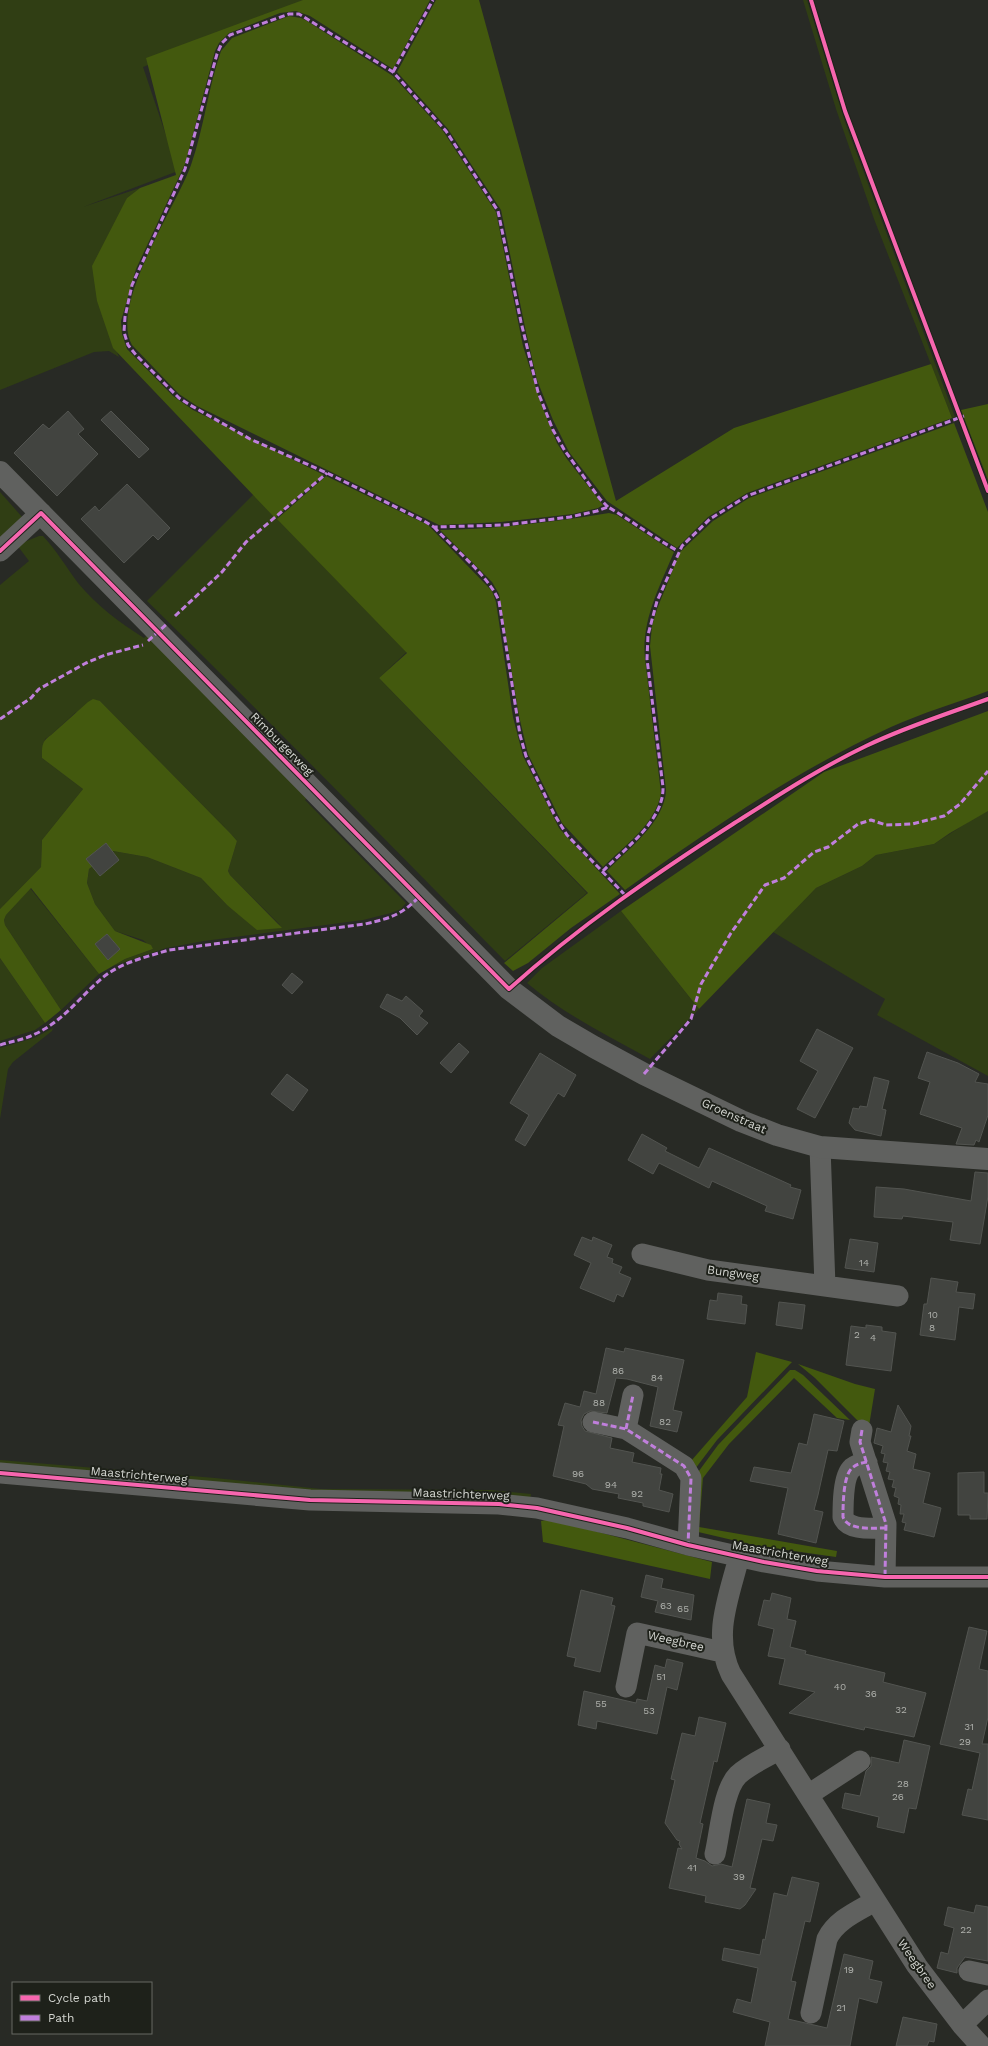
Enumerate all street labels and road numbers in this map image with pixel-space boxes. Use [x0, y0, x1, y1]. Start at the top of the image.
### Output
street label: Rimburgerweg [248, 710, 317, 779]
street label: Groenstraat [699, 1095, 769, 1137]
street label: Bungweg [706, 1262, 760, 1284]
street label: Maastrichterweg [90, 1464, 189, 1486]
street label: Maastrichterweg [412, 1485, 510, 1503]
street label: Maastrichterweg [731, 1538, 830, 1568]
street label: Weegbree [646, 1628, 706, 1654]
street label: Weegbree [895, 1936, 939, 1992]

